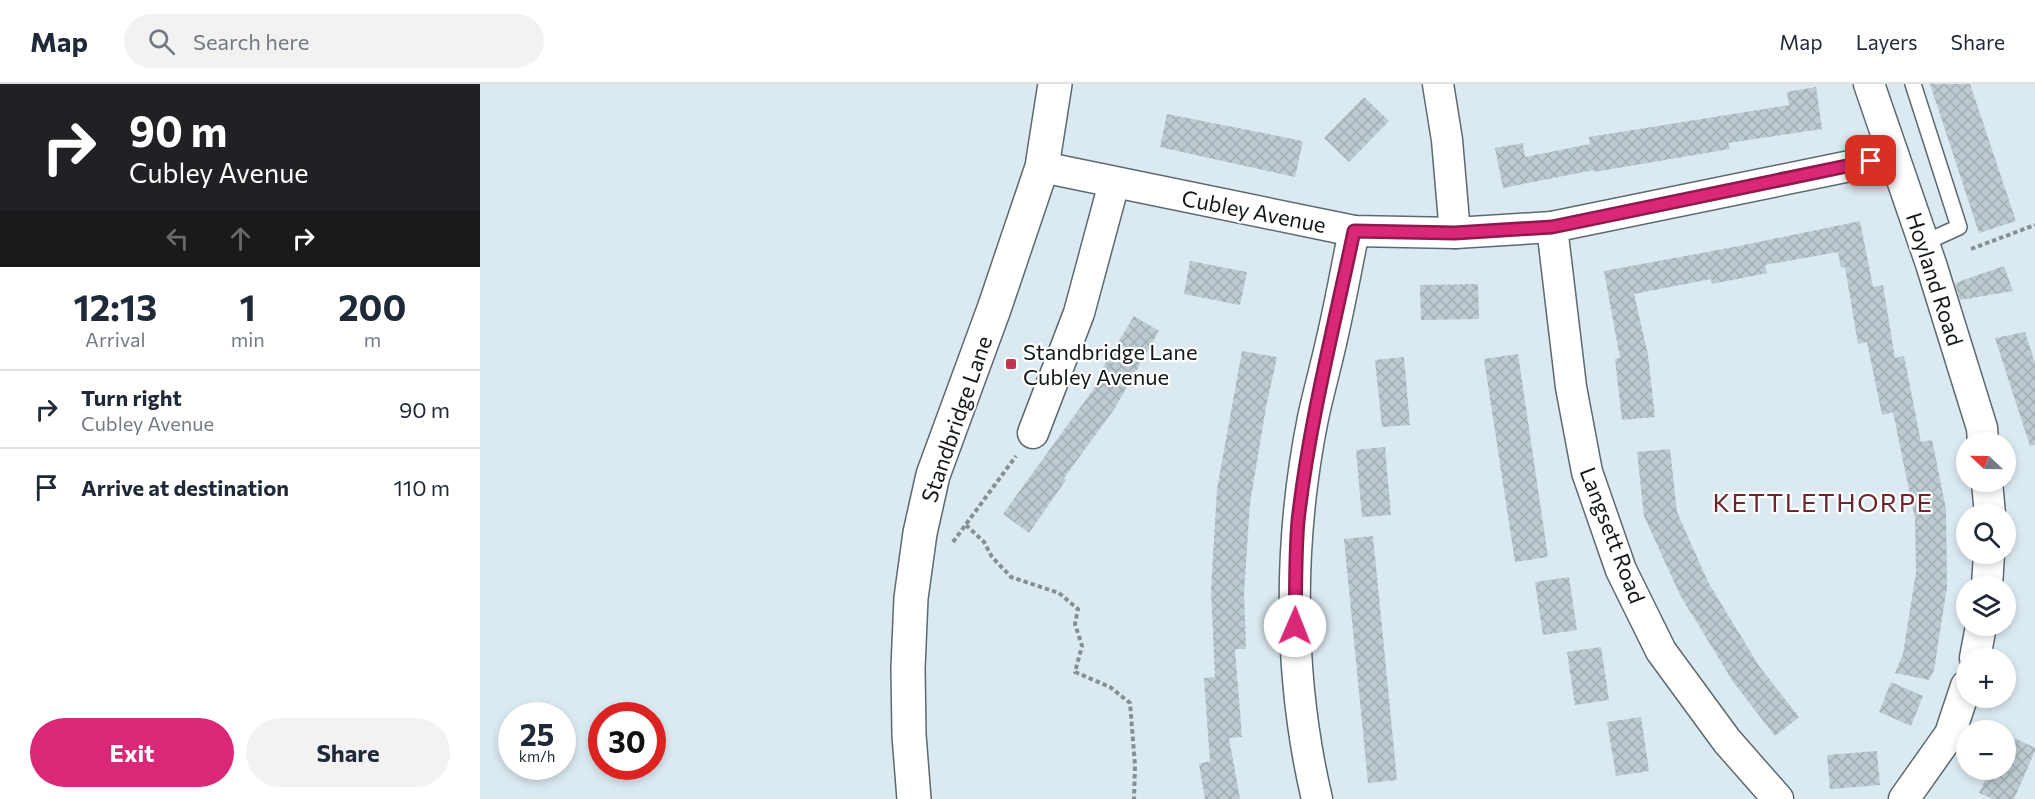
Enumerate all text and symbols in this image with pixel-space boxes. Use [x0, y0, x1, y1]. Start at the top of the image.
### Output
search box [124, 14, 544, 68]
text: Map [30, 24, 88, 58]
icon: search [145, 25, 178, 58]
text: Search here [193, 28, 309, 55]
text: Map [1779, 29, 1823, 54]
text: Layers [1856, 29, 1918, 54]
text: Share [1951, 29, 2005, 54]
text: 90 m [129, 104, 228, 156]
icon: right [30, 108, 108, 186]
pin [1845, 135, 1896, 186]
icon: arrive [1854, 144, 1887, 177]
text: Cubley Avenue [129, 156, 308, 189]
street label: Cubley Avenue [1180, 184, 1328, 238]
street label: Hoyland Road [1901, 209, 1969, 349]
icon: left [161, 222, 194, 255]
icon: ahead [224, 222, 257, 255]
icon: right [287, 222, 320, 255]
text: 12:13 [74, 284, 157, 328]
text: 1 [240, 284, 256, 328]
text: 200 [338, 284, 406, 328]
text: Arrival [85, 327, 146, 351]
text: min [231, 327, 265, 351]
text: m [364, 327, 381, 351]
street label: Standbridge Lane [915, 332, 997, 506]
place label: Standbridge Lane Cubley Avenue [1023, 338, 1198, 390]
marker: Standbridge Lane Cubley Avenue [1004, 357, 1018, 371]
text: Turn right [81, 384, 182, 411]
icon: right [30, 393, 63, 426]
text: 90 m [399, 396, 450, 423]
text: Cubley Avenue [81, 411, 214, 435]
north arrow [1956, 432, 2016, 492]
map controls [1956, 432, 2016, 780]
street label: Langsett Road [1575, 463, 1651, 607]
icon: arrive [30, 471, 63, 504]
text: Arrive at destination [81, 474, 289, 501]
text: 110 m [393, 474, 450, 501]
district label: KETTLETHORPE [1712, 486, 1934, 517]
button: search [1956, 504, 2016, 564]
button: layers [1956, 576, 2016, 636]
position arrow [1263, 594, 1327, 658]
button: + [1956, 648, 2016, 708]
speed limit sign: 30 [588, 702, 666, 780]
text: 25 [520, 715, 554, 752]
button: Exit [30, 718, 234, 787]
button: Share [246, 718, 450, 787]
button: − [1956, 720, 2016, 780]
text: km/h [519, 747, 555, 765]

